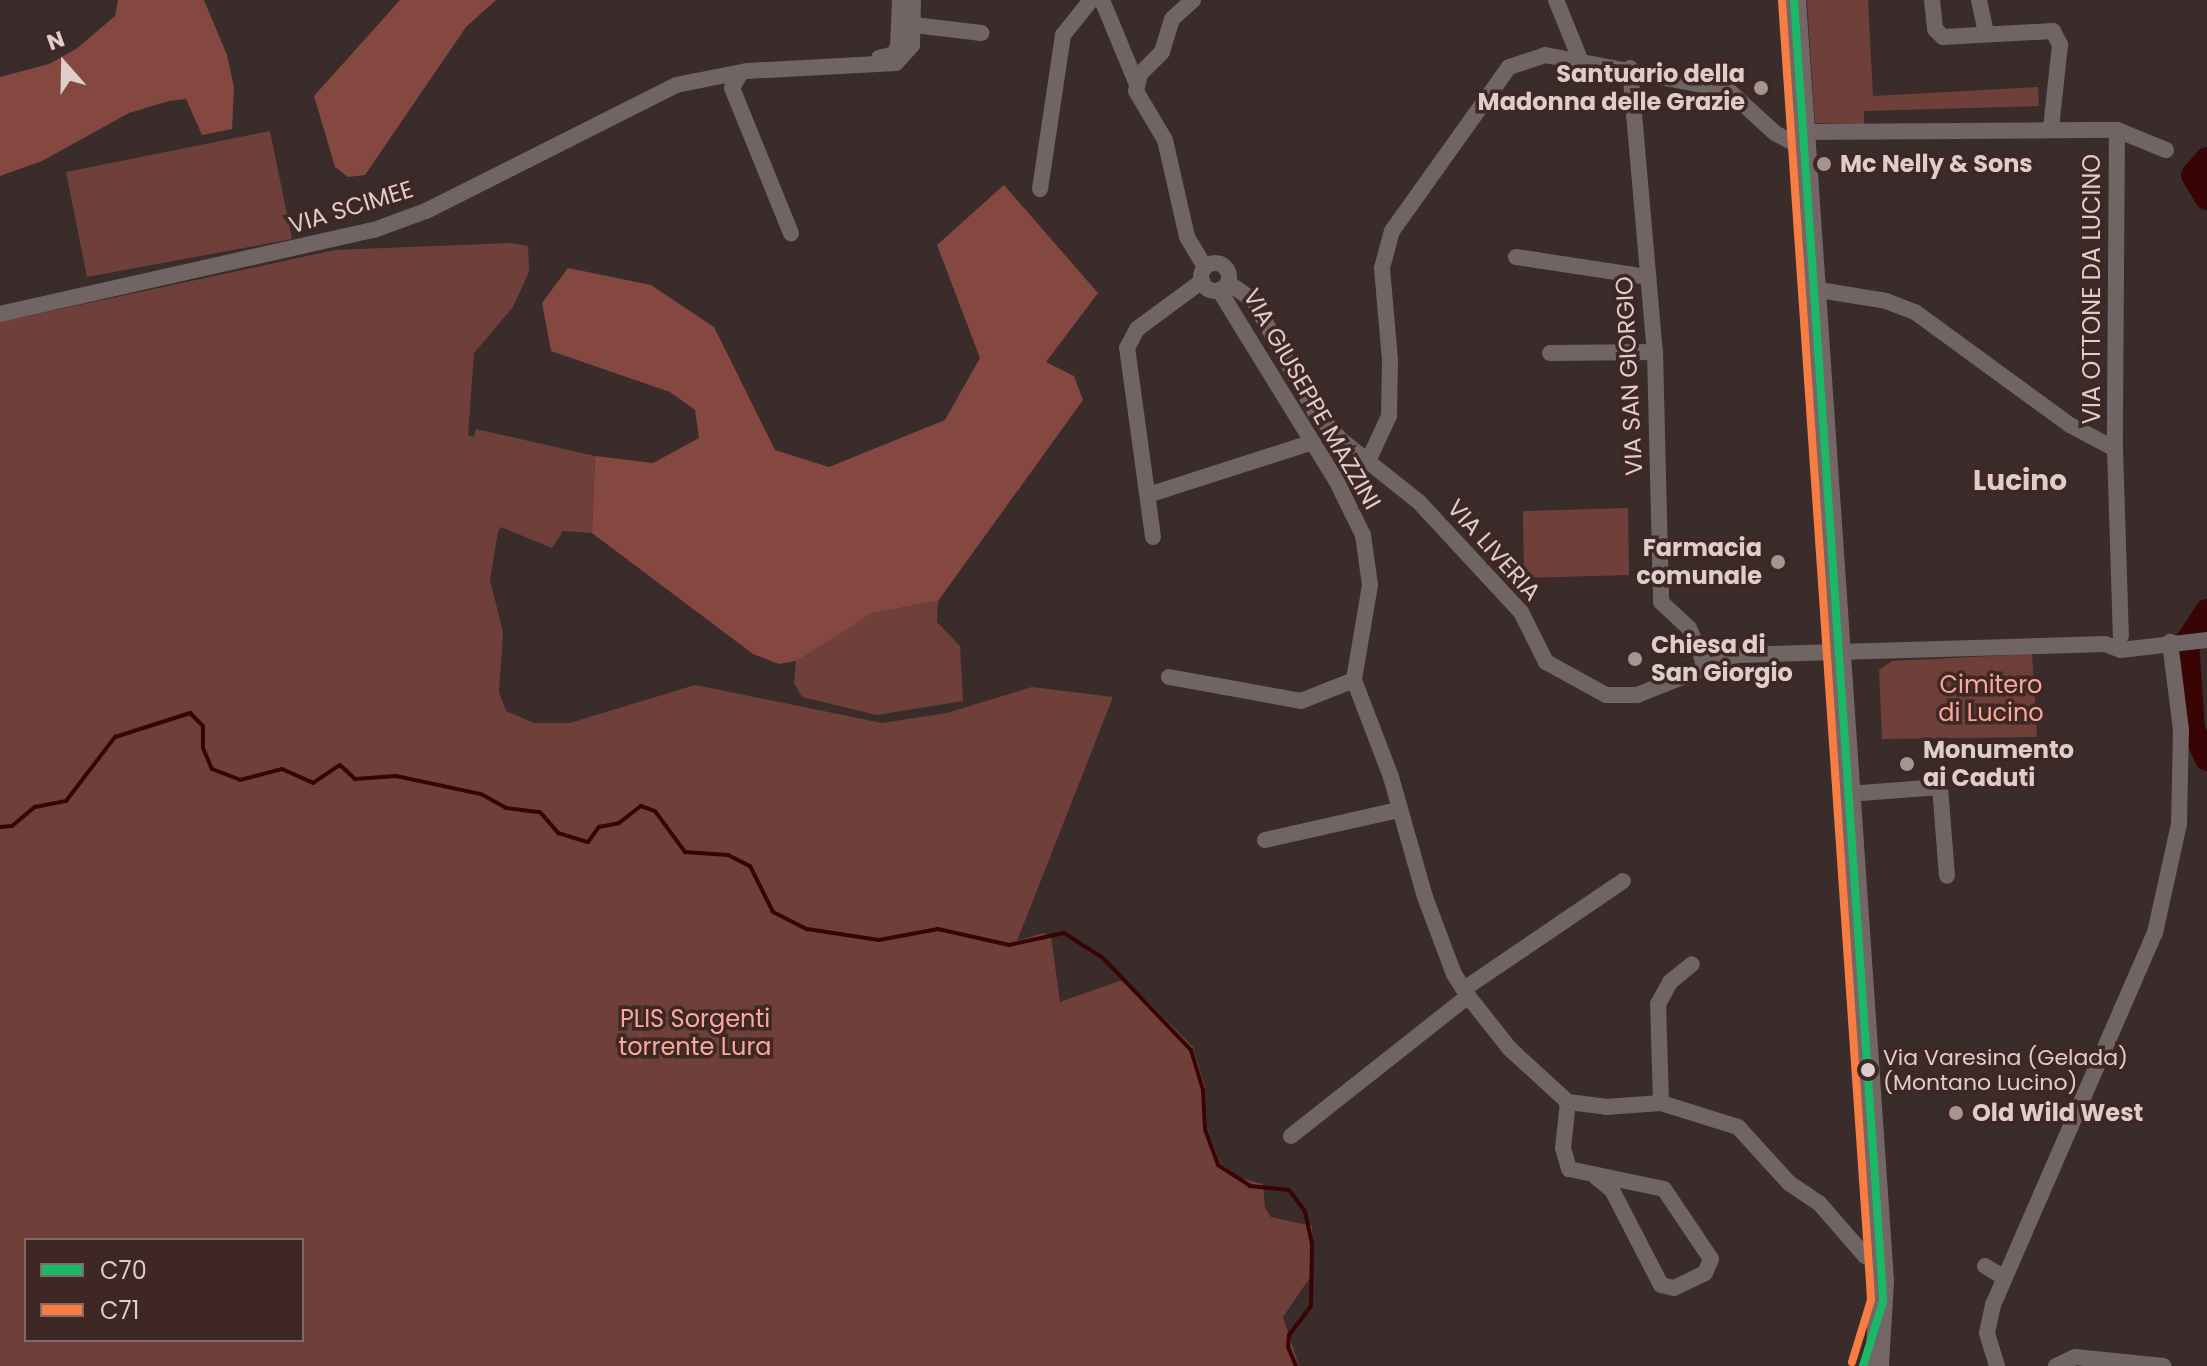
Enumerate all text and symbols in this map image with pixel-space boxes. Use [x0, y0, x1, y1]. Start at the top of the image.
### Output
north arrow [24, 24, 104, 104]
text: N [43, 24, 69, 58]
place label: Santuario della Madonna delle Grazie [1478, 60, 1745, 116]
marker: Santuario della Madonna delle Grazie [1752, 79, 1770, 97]
place label: Mc Nelly & Sons [1840, 150, 2033, 178]
street label: VIA OTTONE DA LUCINO [2078, 154, 2106, 424]
marker: Mc Nelly & Sons [1815, 155, 1833, 173]
street label: VIA SCIMEE [285, 174, 417, 240]
street label: VIA SAN GIORGIO [1609, 276, 1649, 476]
street label: VIA GIUSEPPE MAZZINI [1237, 284, 1387, 514]
district label: Lucino [1973, 464, 2067, 498]
street label: VIA LIVERIA [1441, 493, 1547, 607]
place label: Farmacia comunale [1636, 534, 1762, 590]
marker: Farmacia comunale [1769, 553, 1787, 571]
place label: Chiesa di San Giorgio [1651, 631, 1793, 687]
marker: Chiesa di San Giorgio [1626, 650, 1644, 668]
park label: Cimitero di Lucino [1938, 671, 2044, 727]
place label: Monumento ai Caduti [1923, 736, 2074, 792]
marker: Monumento ai Caduti [1898, 755, 1916, 773]
park label: PLIS Sorgenti torrente Lura [618, 1005, 772, 1061]
place label: Via Varesina (Gelada) (Montano Lucino) [1883, 1044, 2128, 1096]
marker: Via Varesina (Gelada) (Montano Lucino) [1860, 1062, 1876, 1078]
place label: Old Wild West [1972, 1099, 2143, 1127]
marker: Old Wild West [1947, 1104, 1965, 1122]
legend [24, 1238, 304, 1342]
text: C70 [100, 1254, 147, 1287]
text: C71 [100, 1294, 139, 1327]

